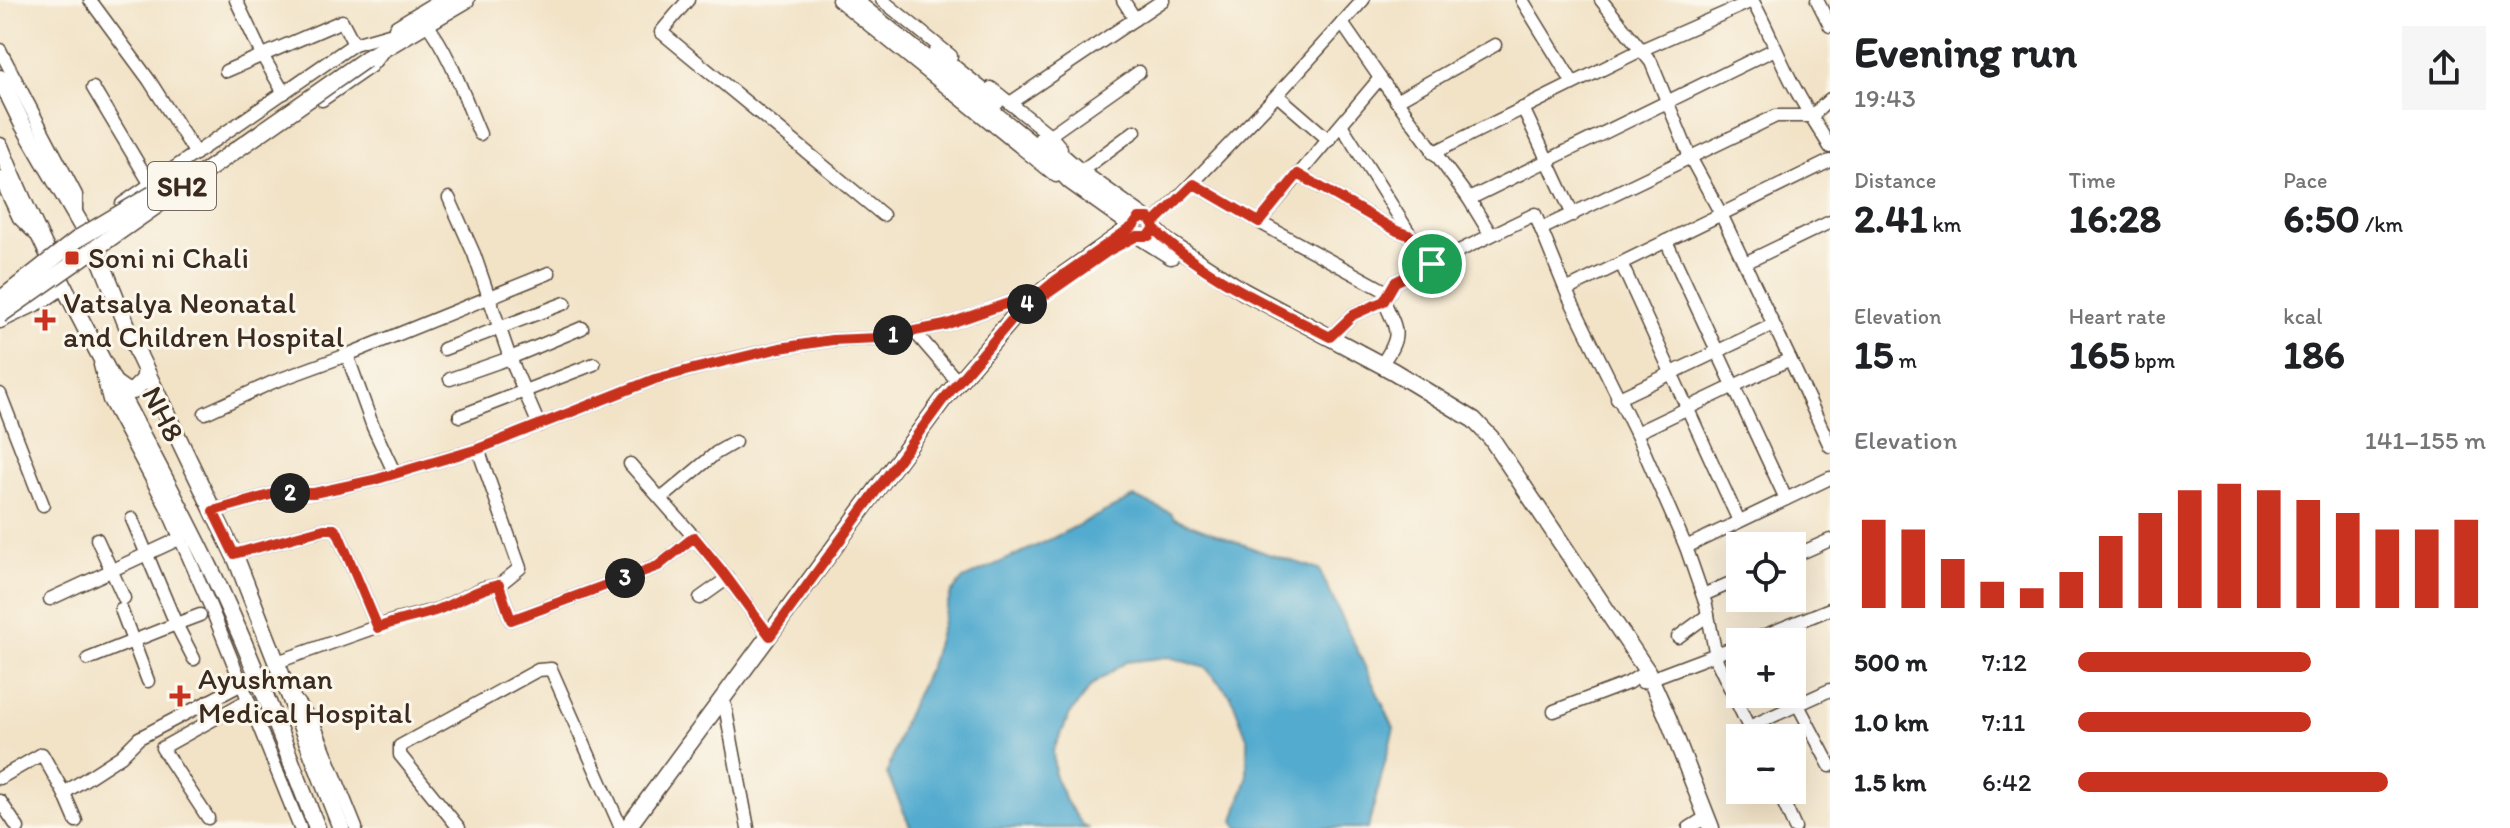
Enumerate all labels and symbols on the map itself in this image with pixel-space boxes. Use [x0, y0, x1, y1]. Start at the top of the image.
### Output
road number: SH2 [148, 162, 216, 210]
pin [1398, 230, 1466, 298]
place label: Soni ni Chali [88, 239, 249, 276]
marker: Soni ni Chali [63, 249, 81, 267]
place label: Vatsalya Neonatal and Children Hospital [63, 284, 345, 355]
pin: 4 [1007, 284, 1047, 324]
marker: Vatsalya Neonatal and Children Hospital [34, 309, 56, 331]
pin: 1 [873, 315, 913, 355]
street label: NH8 [134, 380, 193, 448]
pin: 2 [270, 473, 310, 513]
pin: 3 [605, 558, 645, 598]
place label: Ayushman Medical Hospital [198, 660, 412, 731]
marker: Ayushman Medical Hospital [169, 685, 191, 707]

